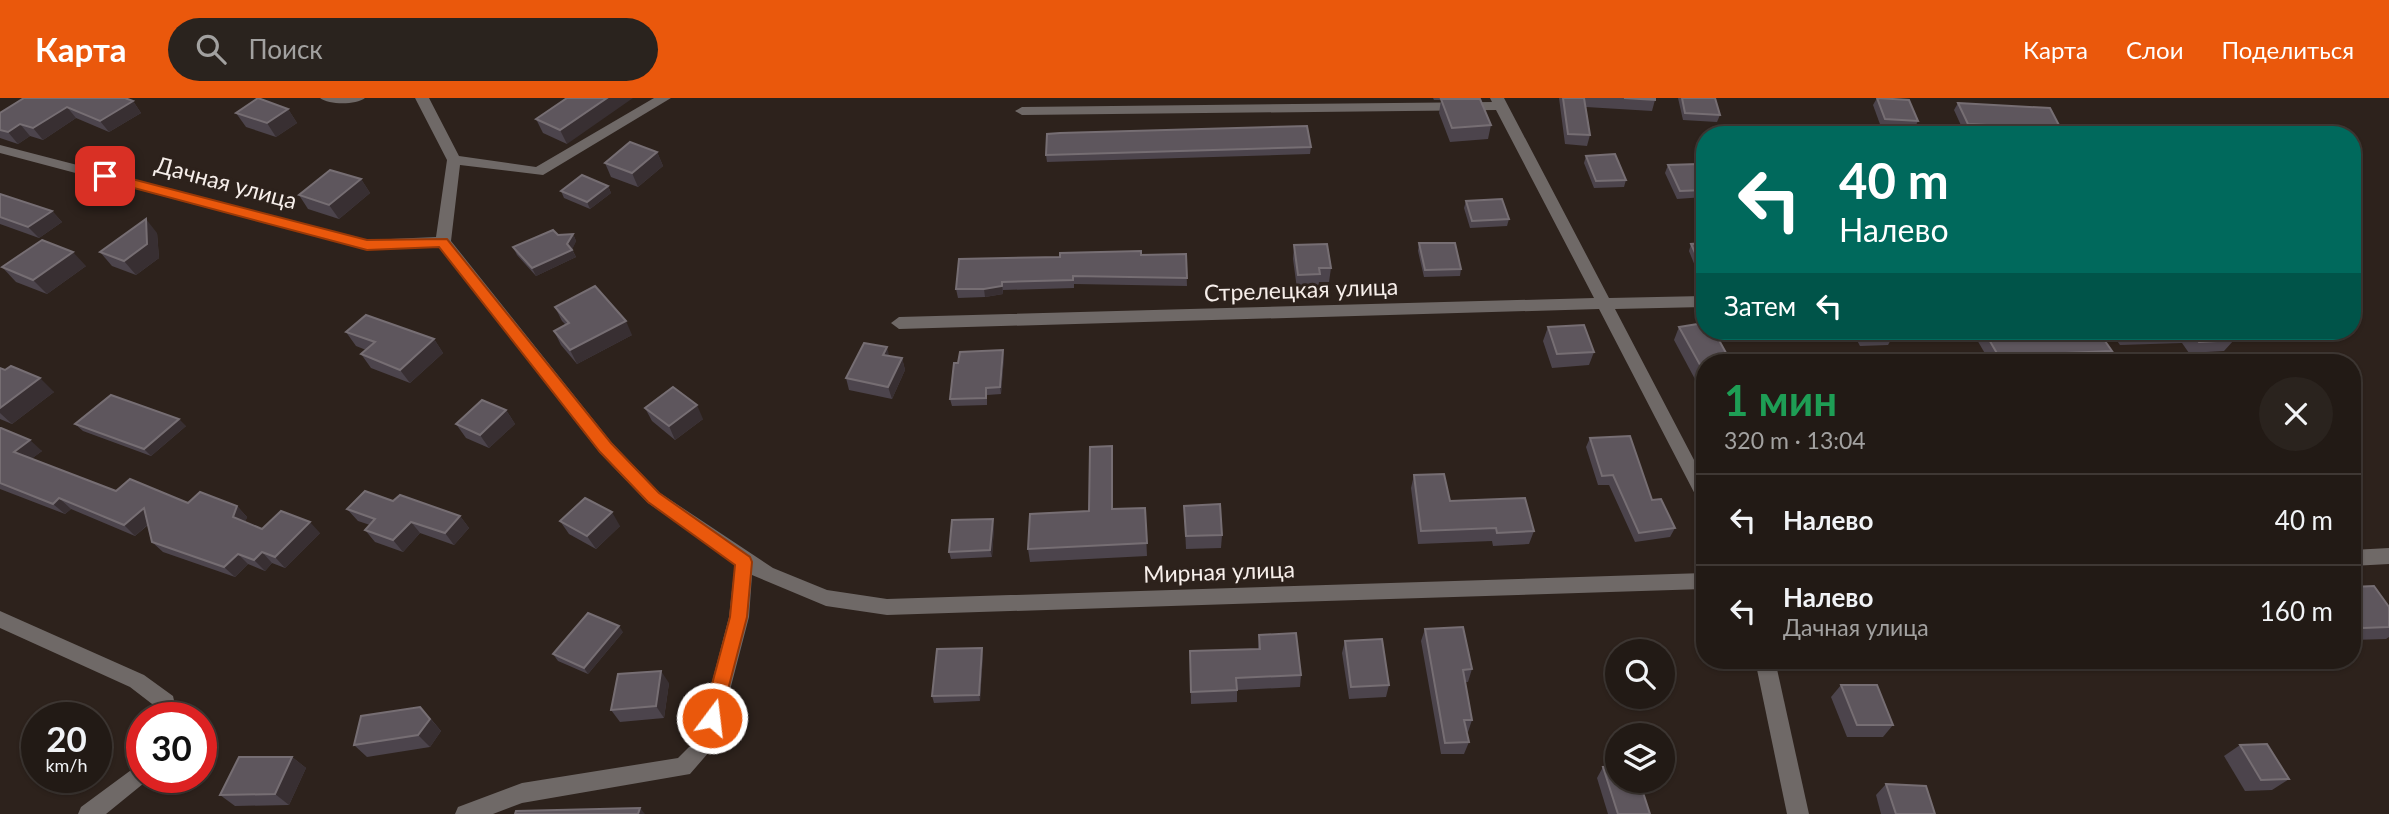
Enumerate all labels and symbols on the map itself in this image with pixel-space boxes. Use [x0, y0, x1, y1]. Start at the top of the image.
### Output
pin [75, 146, 135, 206]
street label: Дачная улица [152, 150, 300, 214]
street label: Стрелецкая улица [1203, 272, 1399, 306]
street label: Мирная улица [1143, 554, 1295, 588]
position arrow [675, 681, 749, 755]
speed limit sign: 30 [126, 702, 217, 793]

